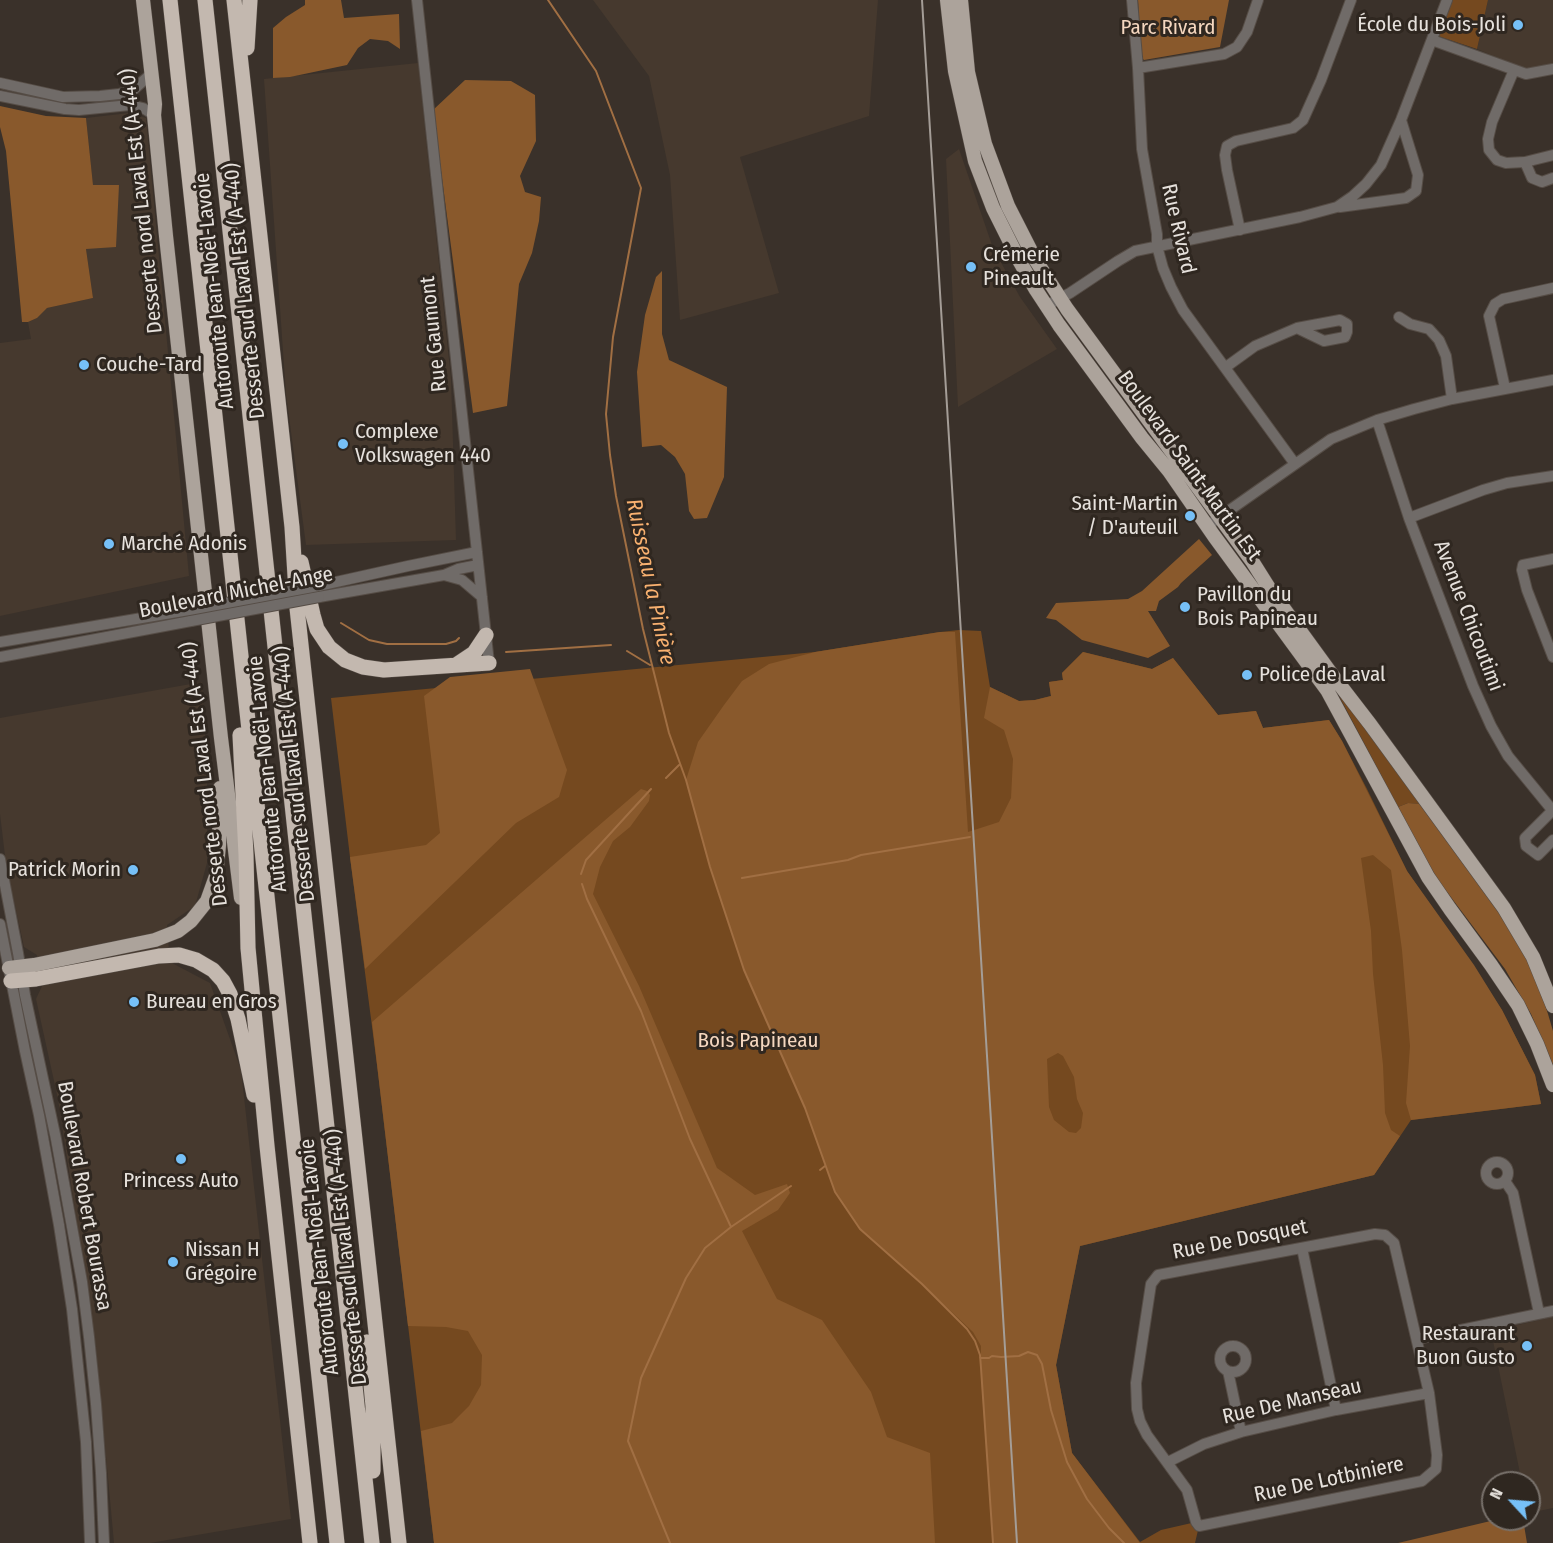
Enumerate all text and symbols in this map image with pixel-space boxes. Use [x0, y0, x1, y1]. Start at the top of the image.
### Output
place label: École du Bois-Joli [1357, 12, 1506, 38]
park label: Parc Rivard [1121, 15, 1215, 41]
marker: École du Bois-Joli [1511, 18, 1525, 32]
street label: Desserte nord Laval Est (A-440) [116, 67, 168, 335]
street label: Desserte sud Laval Est (A-440) [219, 162, 271, 420]
street label: Autoroute Jean-Noël-Lavoie [190, 172, 240, 410]
street label: Rue Rivard [1155, 181, 1201, 277]
place label: Crémerie Pineault [983, 242, 1060, 292]
marker: Crémerie Pineault [964, 260, 978, 274]
street label: Rue Gaumont [415, 275, 453, 393]
place label: Couche-Tard [96, 352, 202, 378]
marker: Couche-Tard [77, 358, 91, 372]
street label: Boulevard Saint-Martin Est [1112, 366, 1266, 566]
place label: Complexe Volkswagen 440 [355, 419, 491, 469]
marker: Complexe Volkswagen 440 [336, 437, 350, 451]
place label: Saint-Martin / D'auteuil [1071, 491, 1178, 541]
water label: Ruisseau la Pinière [619, 496, 681, 668]
marker: Saint-Martin / D'auteuil [1183, 509, 1197, 523]
place label: Marché Adonis [121, 531, 247, 557]
marker: Marché Adonis [102, 537, 116, 551]
street label: Avenue Chicoutimi [1428, 537, 1508, 695]
street label: Boulevard Michel-Ange [137, 562, 335, 624]
place label: Pavillon du Bois Papineau [1197, 582, 1318, 632]
marker: Pavillon du Bois Papineau [1178, 600, 1192, 614]
street label: Desserte nord Laval Est (A-440) [176, 640, 234, 908]
street label: Desserte sud Laval Est (A-440) [269, 645, 321, 903]
street label: Autoroute Jean-Noël-Lavoie [243, 655, 293, 893]
place label: Police de Laval [1259, 662, 1386, 688]
marker: Police de Laval [1240, 668, 1254, 682]
place label: Patrick Morin [8, 857, 121, 883]
marker: Patrick Morin [126, 863, 140, 877]
place label: Bureau en Gros [146, 989, 277, 1015]
marker: Bureau en Gros [127, 995, 141, 1009]
park label: Bois Papineau [698, 1028, 818, 1054]
street label: Boulevard Robert Bourassa [51, 1079, 117, 1313]
street label: Desserte sud Laval Est (A-440) [321, 1128, 373, 1386]
street label: Autoroute Jean-Noël-Lavoie [295, 1138, 345, 1376]
marker: Princess Auto [174, 1152, 188, 1166]
place label: Princess Auto [123, 1168, 239, 1194]
street label: Rue De Dosquet [1170, 1215, 1310, 1265]
place label: Nissan H Grégoire [185, 1237, 260, 1287]
marker: Nissan H Grégoire [166, 1255, 180, 1269]
place label: Restaurant Buon Gusto [1416, 1321, 1515, 1371]
marker: Restaurant Buon Gusto [1520, 1339, 1534, 1353]
street label: Rue De Manseau [1220, 1374, 1364, 1430]
street label: Rue De Lotbiniere [1252, 1452, 1406, 1508]
north arrow [1481, 1471, 1541, 1531]
text: N [1486, 1485, 1507, 1502]

